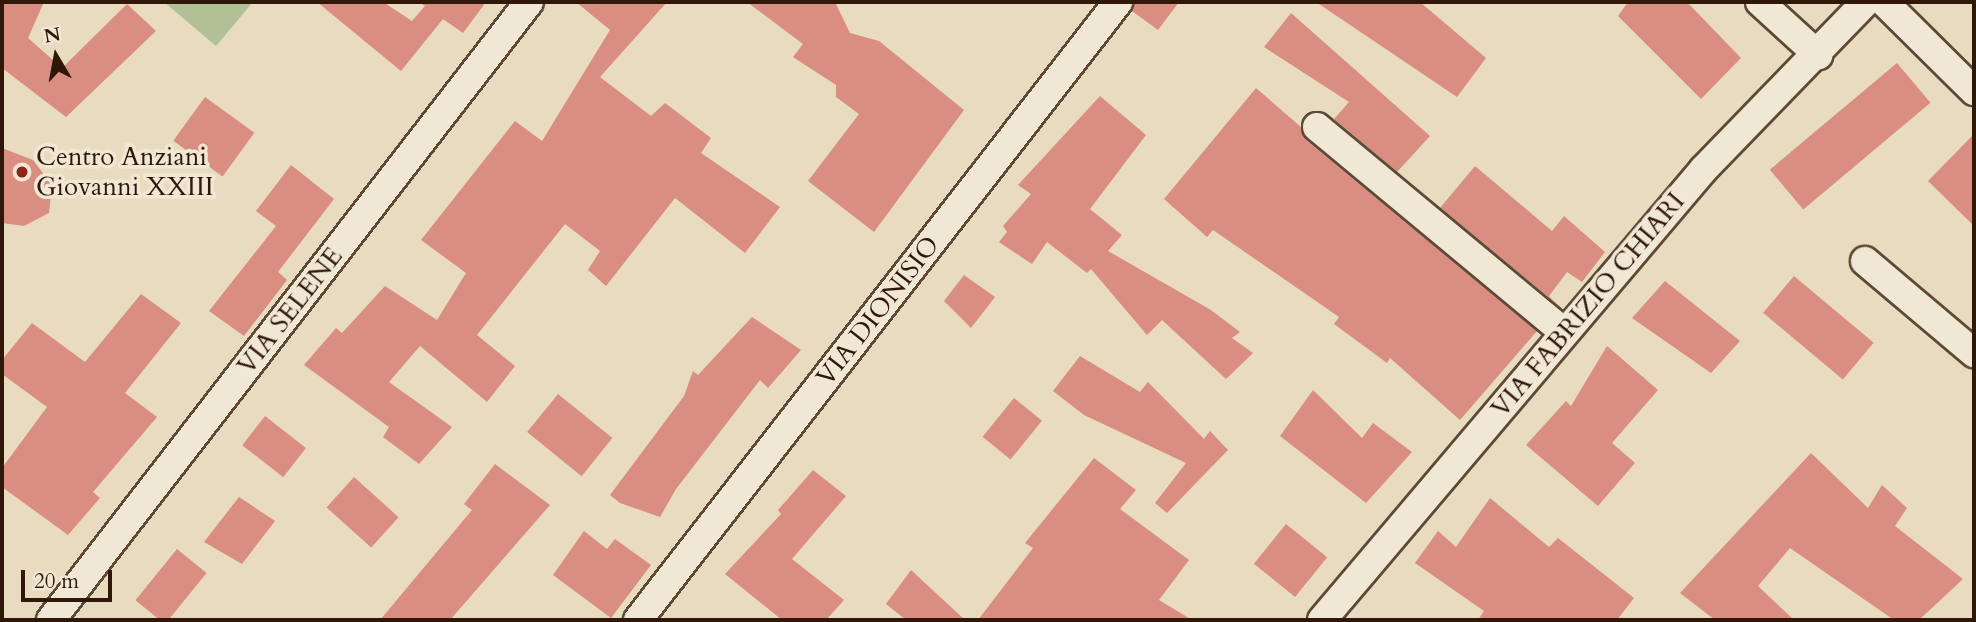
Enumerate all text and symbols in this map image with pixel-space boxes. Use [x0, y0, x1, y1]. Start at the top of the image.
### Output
north arrow [21, 21, 91, 91]
text: N [42, 21, 63, 50]
place label: Centro Anziani Giovanni XXIII [36, 141, 214, 202]
marker: Centro Anziani Giovanni XXIII [14, 164, 30, 180]
street label: VIA FABRIZIO CHIARI [1485, 186, 1691, 424]
street label: VIA DIONISIO [810, 230, 946, 392]
street label: VIA SELENE [231, 241, 349, 381]
scale bar [24, 556, 116, 600]
text: 20 m [34, 567, 79, 596]

